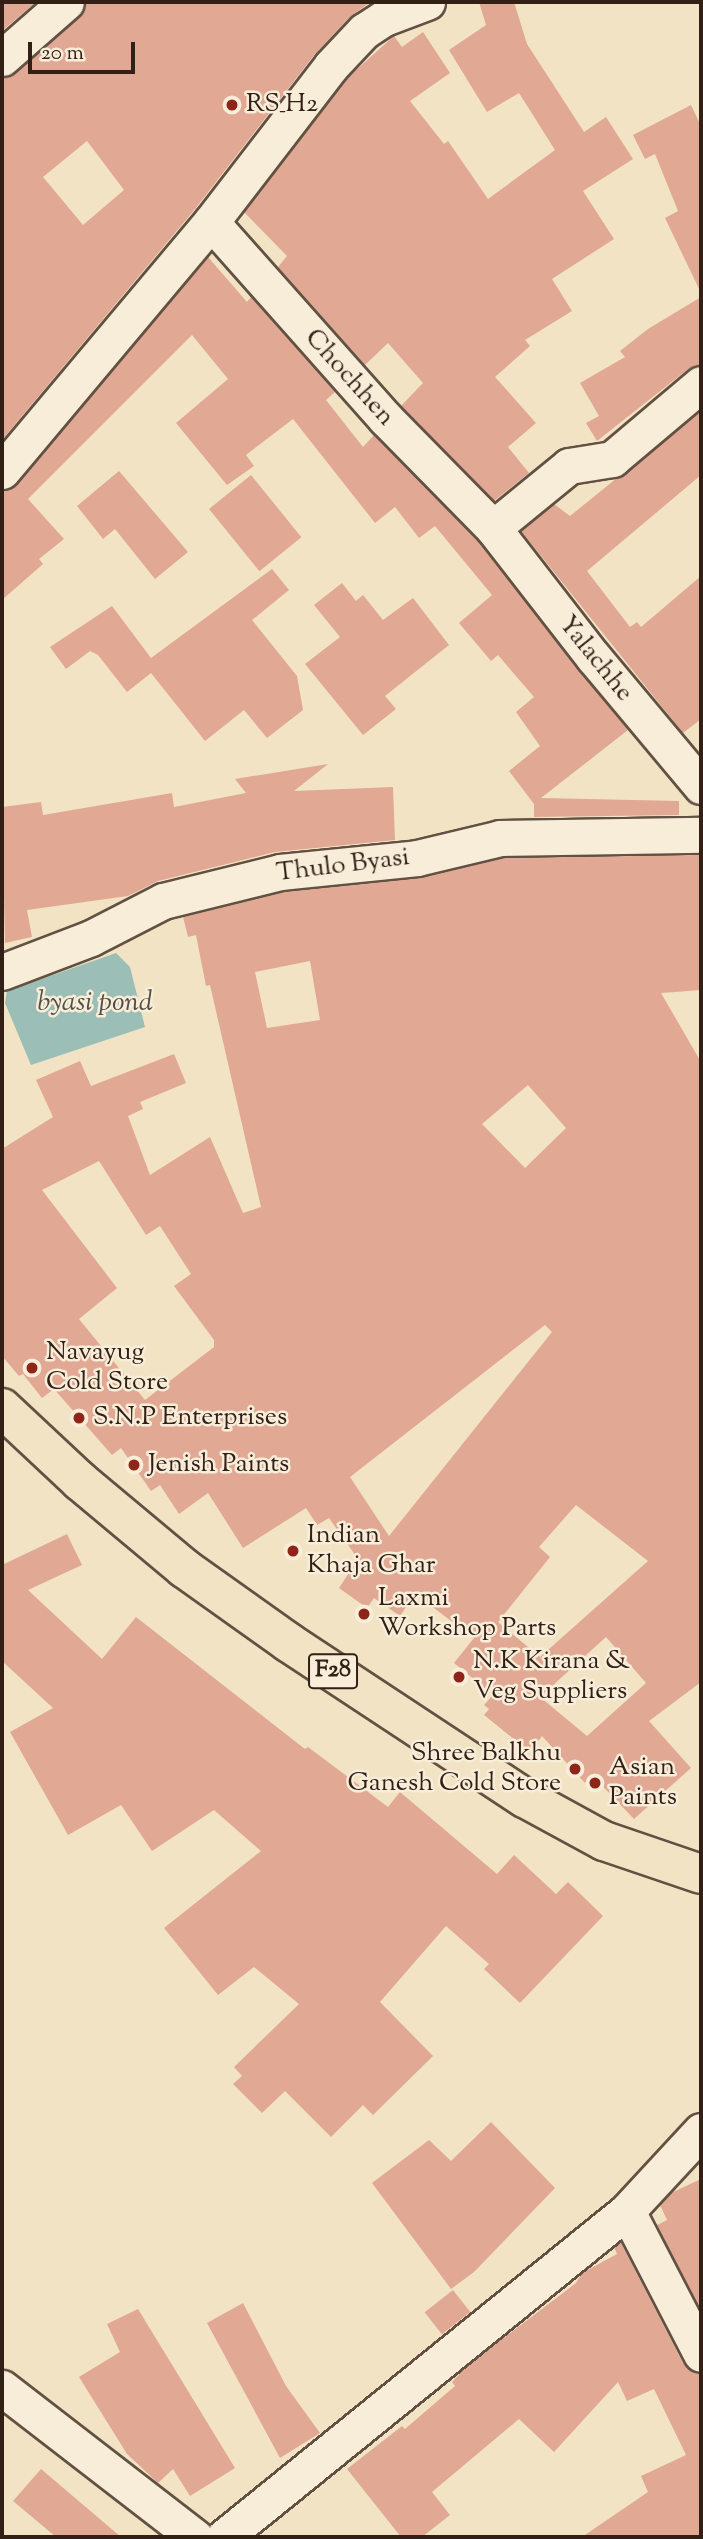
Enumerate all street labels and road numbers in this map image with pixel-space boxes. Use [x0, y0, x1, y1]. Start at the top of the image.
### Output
street label: Chochhen [297, 323, 401, 433]
street label: Yalachhe [551, 610, 639, 708]
street label: Thulo Byasi [275, 842, 411, 890]
road number: F28 [307, 1651, 359, 1692]

